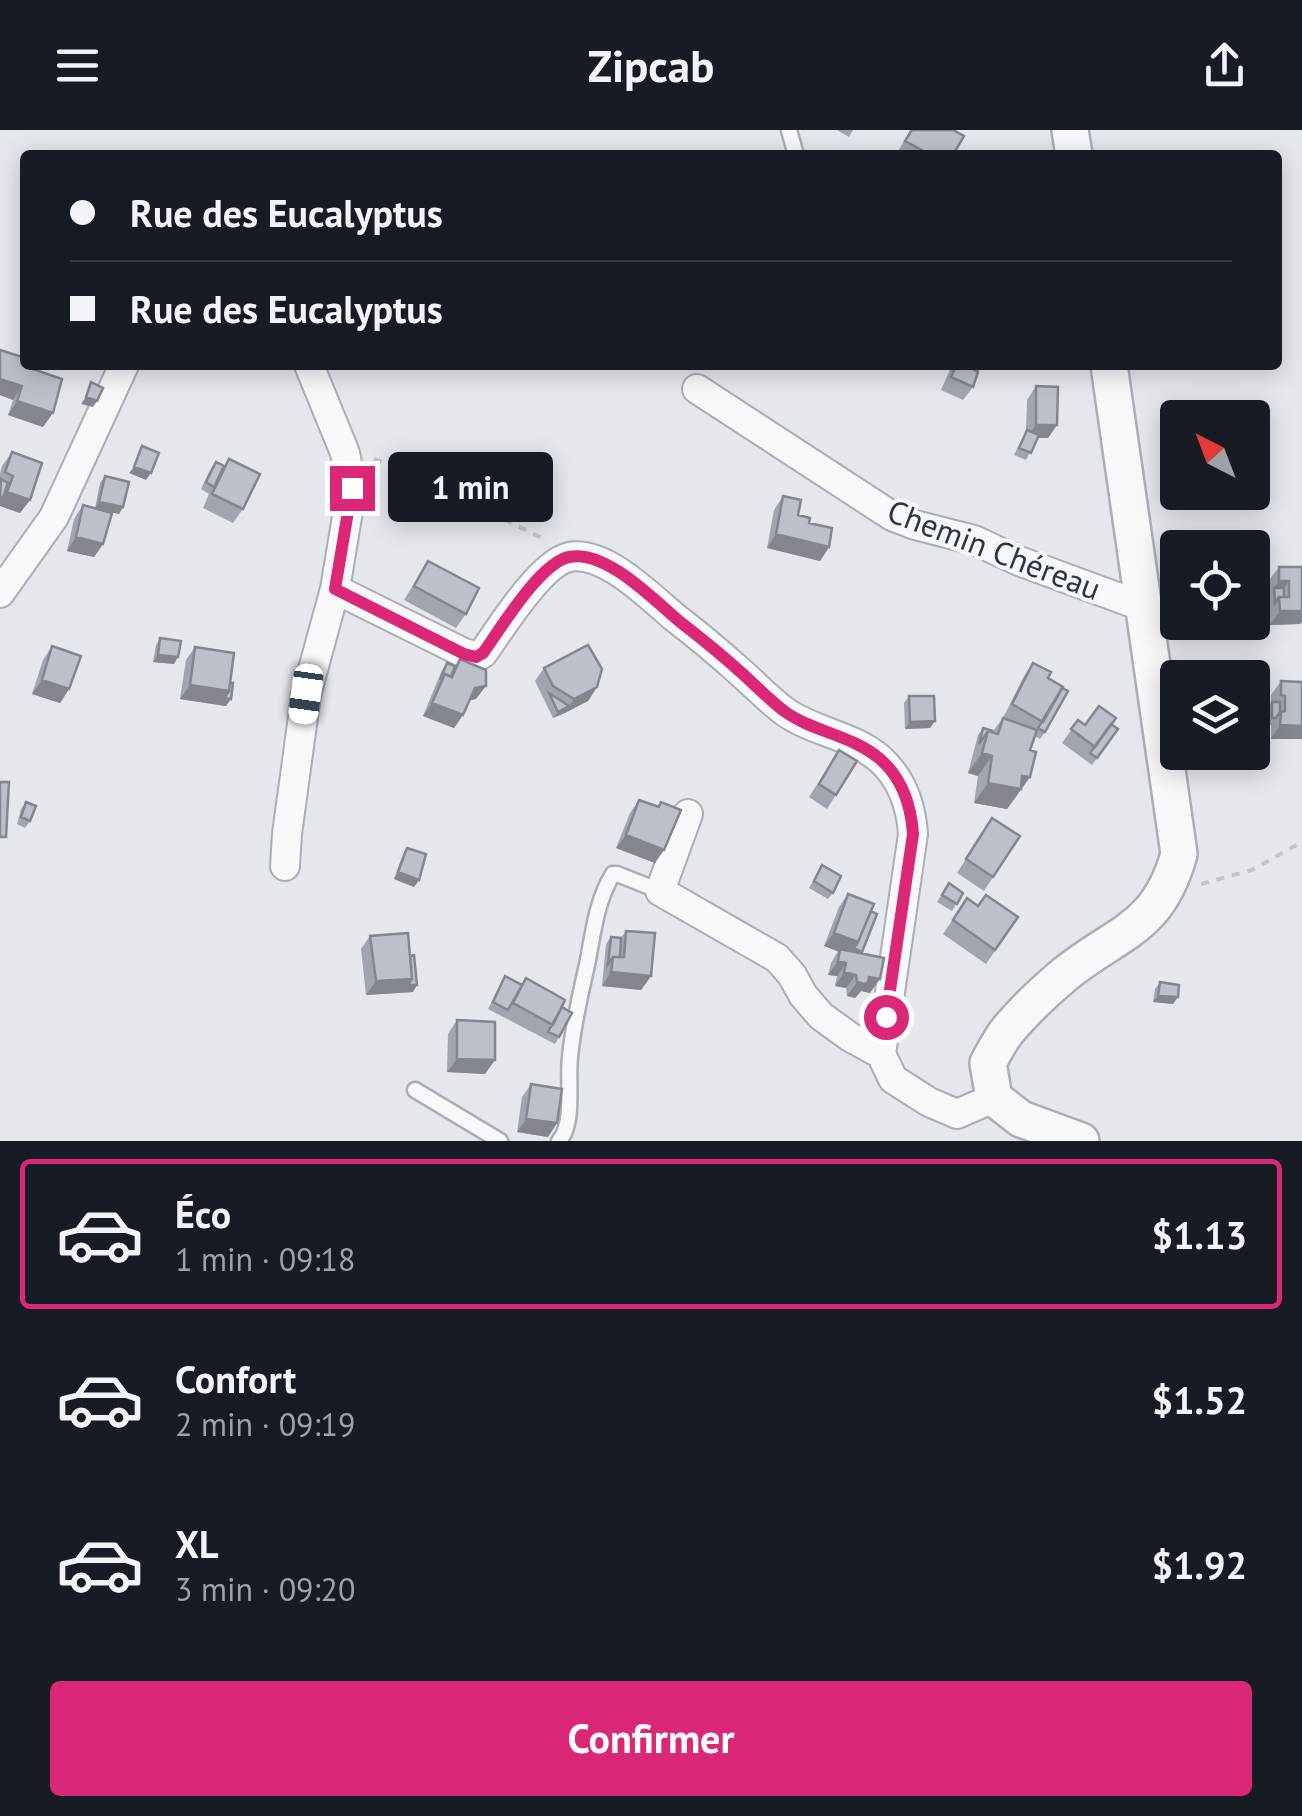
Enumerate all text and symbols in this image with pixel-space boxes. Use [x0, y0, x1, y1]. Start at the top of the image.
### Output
text: Zipcab [588, 36, 714, 94]
icon: menu [50, 38, 105, 93]
icon: share [1197, 38, 1252, 93]
text: Rue des Eucalyptus [130, 188, 443, 237]
text: Rue des Eucalyptus [130, 284, 443, 333]
north arrow [1160, 400, 1270, 510]
map controls [1160, 400, 1270, 770]
callout: 1 min [387, 453, 552, 523]
route end [330, 466, 375, 511]
text: 1 min [431, 466, 510, 508]
street label: Chemin Chéreau [882, 489, 1107, 609]
button: locate [1160, 530, 1270, 640]
button: layers [1160, 660, 1270, 770]
car [287, 662, 325, 726]
route start [864, 995, 909, 1040]
icon: car [55, 1189, 145, 1279]
text: Éco [175, 1189, 231, 1238]
text: $1.13 [1151, 1210, 1247, 1259]
text: 1 min · 09:18 [175, 1238, 355, 1280]
icon: car [55, 1354, 145, 1444]
text: Confort [175, 1354, 296, 1403]
text: $1.52 [1151, 1375, 1247, 1424]
text: 2 min · 09:19 [175, 1403, 355, 1445]
icon: car [55, 1519, 145, 1609]
text: XL [175, 1519, 219, 1568]
text: $1.92 [1151, 1540, 1247, 1589]
text: 3 min · 09:20 [175, 1568, 355, 1610]
button: Confirmer [50, 1681, 1252, 1796]

